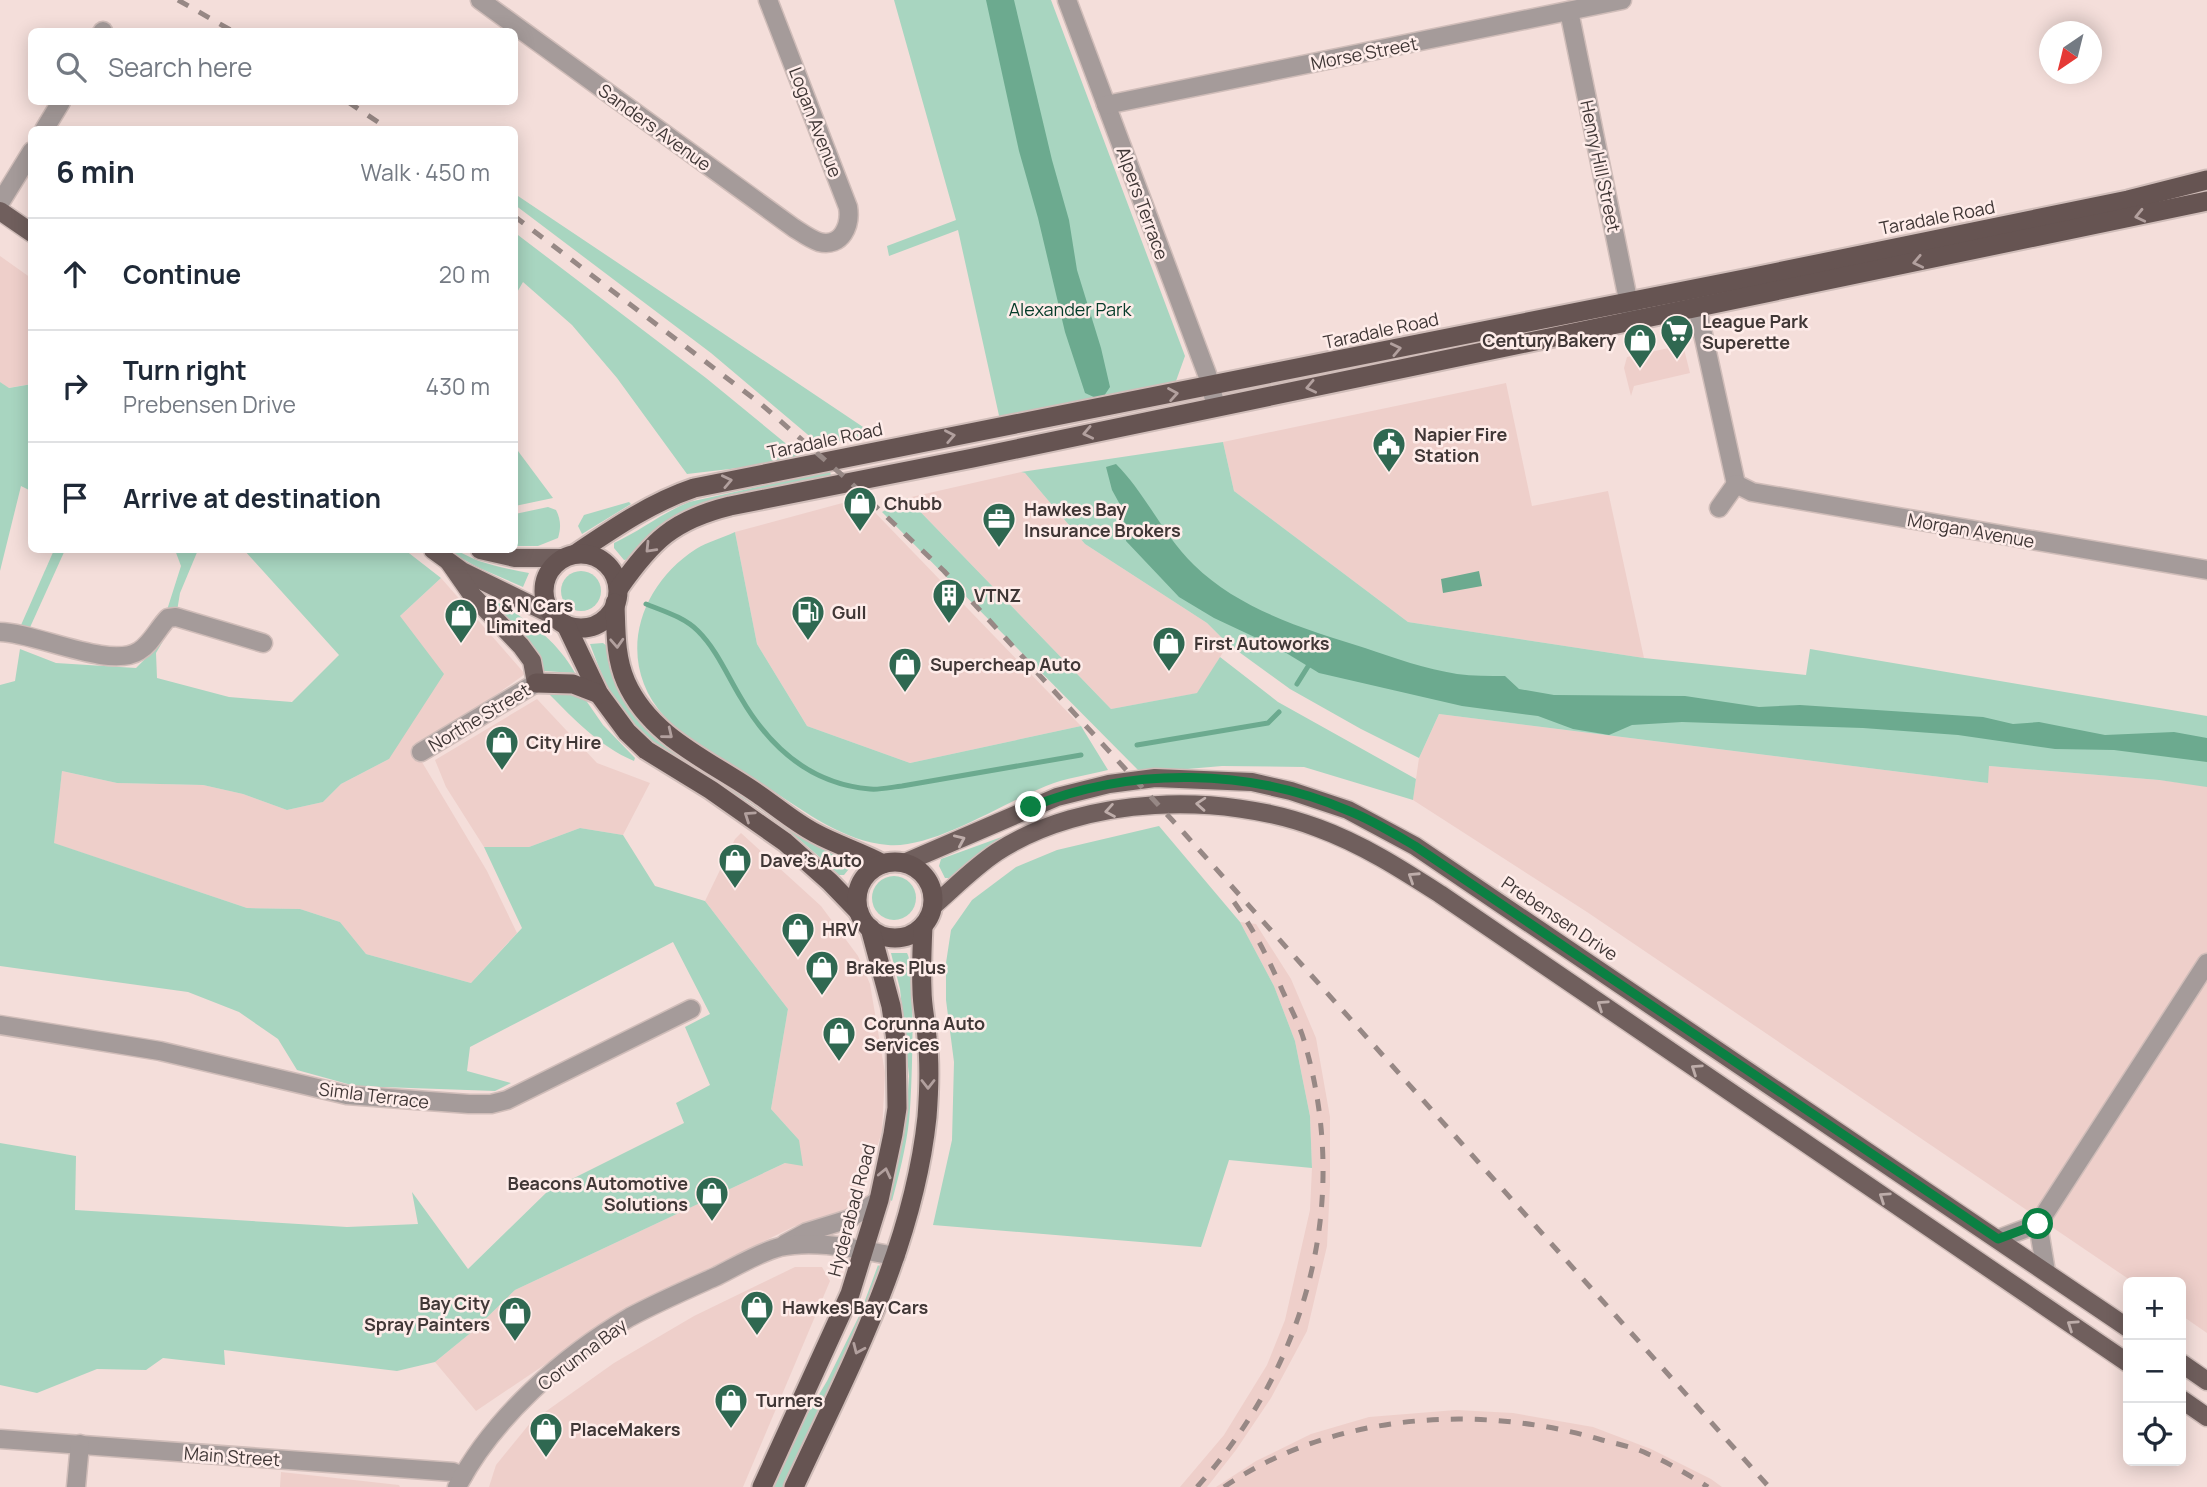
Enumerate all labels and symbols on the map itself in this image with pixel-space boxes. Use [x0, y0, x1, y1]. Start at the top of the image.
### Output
north arrow [2039, 21, 2102, 84]
street label: Morse Street [1309, 31, 1419, 75]
street label: Logan Avenue [784, 63, 848, 181]
street label: Sanders Avenue [594, 78, 716, 176]
street label: Henry Hill Street [1575, 98, 1627, 234]
street label: Alpers Terrace [1111, 143, 1175, 263]
street label: Taradale Road [1877, 194, 1997, 240]
one-way arrow [2134, 207, 2146, 222]
one-way arrow [1912, 254, 1924, 269]
park label: Alexander Park [1009, 297, 1132, 321]
street label: Taradale Road [1321, 306, 1441, 354]
place label: League Park Superette [1702, 309, 1809, 354]
supermarket icon: League Park Superette [1658, 312, 1696, 361]
shop icon: Century Bakery [1621, 321, 1659, 370]
place label: Century Bakery [1482, 328, 1616, 352]
one-way arrow [1390, 342, 1402, 357]
one-way arrow [1305, 378, 1317, 393]
one-way arrow [1167, 387, 1179, 402]
street label: Taradale Road [765, 416, 885, 464]
place label: Napier Fire Station [1414, 422, 1508, 467]
one-way arrow [1082, 425, 1094, 440]
public building icon: Napier Fire Station [1370, 425, 1408, 474]
one-way arrow [944, 429, 956, 444]
one-way arrow [721, 475, 733, 490]
shop icon: Chubb [841, 484, 879, 533]
place label: Chubb [884, 491, 942, 515]
place label: Hawkes Bay Insurance Brokers [1024, 497, 1181, 542]
office icon: Hawkes Bay Insurance Brokers [980, 500, 1018, 549]
street label: Morgan Avenue [1906, 507, 2036, 553]
one-way arrow [645, 540, 658, 553]
building icon: VTNZ [930, 576, 968, 625]
place label: VTNZ [974, 583, 1021, 607]
place label: B & N Cars Limited [486, 593, 574, 638]
fuel station icon: Gull [789, 593, 827, 642]
shop icon: B & N Cars Limited [442, 596, 480, 645]
place label: Gull [832, 600, 867, 624]
shop icon: First Autoworks [1150, 624, 1188, 673]
place label: First Autoworks [1194, 631, 1330, 655]
one-way arrow [609, 638, 624, 649]
shop icon: Supercheap Auto [886, 645, 924, 694]
place label: Supercheap Auto [930, 652, 1081, 676]
street label: Northe Street [424, 677, 534, 757]
shop icon: City Hire [483, 723, 521, 772]
one-way arrow [660, 726, 672, 739]
place label: City Hire [526, 730, 602, 754]
route end [1015, 791, 1046, 822]
one-way arrow [1195, 797, 1206, 812]
one-way arrow [1104, 802, 1116, 817]
one-way arrow [744, 812, 757, 824]
one-way arrow [953, 834, 965, 848]
shop icon: Dave's Auto [716, 841, 754, 890]
place label: Dave's Auto [760, 848, 862, 872]
street label: Prebensen Drive [1497, 870, 1623, 966]
one-way arrow [1408, 873, 1421, 886]
shop icon: HRV [779, 910, 817, 959]
place label: HRV [822, 917, 859, 941]
shop icon: Brakes Plus [803, 948, 841, 997]
place label: Brakes Plus [846, 955, 946, 979]
one-way arrow [1597, 1000, 1610, 1013]
place label: Corunna Auto Services [864, 1011, 985, 1056]
shop icon: Corunna Auto Services [820, 1014, 858, 1063]
one-way arrow [1691, 1064, 1704, 1077]
street label: Simla Terrace [317, 1076, 431, 1114]
one-way arrow [920, 1079, 936, 1090]
street label: Hyderabad Road [822, 1141, 880, 1279]
one-way arrow [876, 1167, 891, 1179]
place label: Beacons Automotive Solutions [508, 1171, 688, 1216]
shop icon: Beacons Automotive Solutions [693, 1174, 731, 1223]
one-way arrow [1879, 1193, 1892, 1205]
route start [2022, 1208, 2053, 1239]
shop icon: Hawkes Bay Cars [738, 1288, 776, 1337]
place label: Bay City Spray Painters [364, 1291, 490, 1336]
shop icon: Bay City Spray Painters [496, 1294, 534, 1343]
place label: Hawkes Bay Cars [782, 1295, 928, 1319]
street label: Corunna Bay [533, 1312, 632, 1395]
one-way arrow [2067, 1321, 2080, 1333]
one-way arrow [852, 1342, 866, 1354]
shop icon: Turners [712, 1381, 750, 1430]
place label: Turners [756, 1388, 823, 1412]
shop icon: PlaceMakers [527, 1410, 565, 1459]
place label: PlaceMakers [570, 1417, 681, 1441]
street label: Main Street [183, 1441, 281, 1471]

